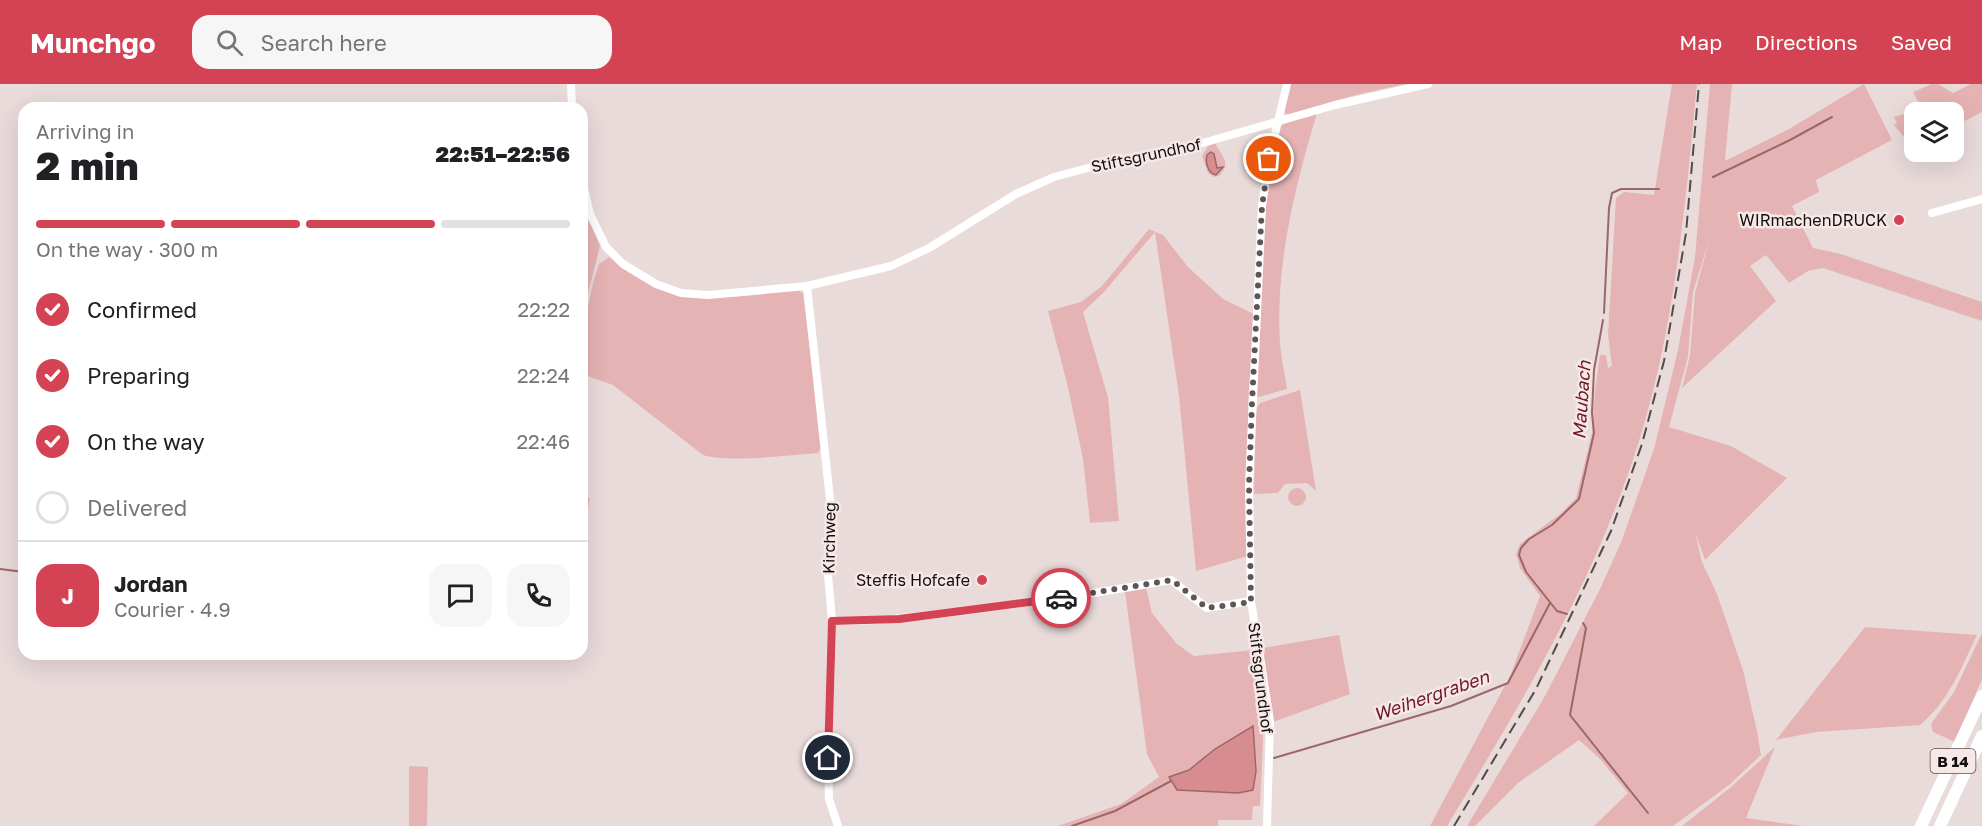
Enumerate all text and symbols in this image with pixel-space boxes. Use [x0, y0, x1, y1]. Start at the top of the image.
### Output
search box [192, 15, 612, 69]
text: Munchgo [30, 26, 156, 59]
icon: search [213, 26, 246, 59]
text: Search here [261, 29, 387, 56]
text: Map [1679, 29, 1722, 55]
text: Directions [1755, 29, 1858, 55]
text: Saved [1891, 29, 1952, 55]
map controls [1904, 102, 1964, 162]
button: layers [1904, 102, 1964, 162]
text: Arriving in [36, 119, 134, 143]
pin [1243, 133, 1294, 184]
street label: Stiftsgrundhof [1089, 134, 1203, 176]
text: 22:51–22:56 [436, 140, 570, 167]
text: 2 min [36, 142, 139, 189]
icon: bag [1252, 142, 1285, 175]
place label: WIRmachenDRUCK [1739, 210, 1887, 230]
marker: WIRmachenDRUCK [1892, 213, 1906, 227]
text: On the way · 300 m [36, 237, 218, 261]
icon: check [36, 293, 69, 326]
text: Confirmed [87, 296, 197, 323]
text: 22:22 [518, 297, 570, 321]
icon: check [36, 359, 69, 392]
water label: Maubach [1567, 359, 1595, 440]
text: Preparing [87, 362, 190, 389]
text: 22:24 [517, 363, 570, 387]
icon: check [36, 425, 69, 458]
text: On the way [87, 428, 205, 455]
text: 22:46 [517, 429, 570, 453]
text: Delivered [87, 494, 187, 521]
street label: Kirchweg [818, 502, 840, 574]
button: chat [429, 564, 492, 627]
button: phone [507, 564, 570, 627]
courier [1031, 568, 1091, 628]
text: Jordan [114, 570, 188, 597]
place label: Steffis Hofcafe [856, 570, 970, 590]
marker: Steffis Hofcafe [975, 573, 989, 587]
text: J [61, 582, 74, 609]
icon: car [1045, 582, 1078, 615]
text: Courier · 4.9 [114, 597, 231, 621]
street label: Stiftsgrundhof [1244, 621, 1278, 735]
water label: Weihergraben [1370, 665, 1493, 725]
pin [802, 732, 853, 783]
icon: home [811, 741, 844, 774]
road number: B 14 [1930, 749, 1976, 773]

